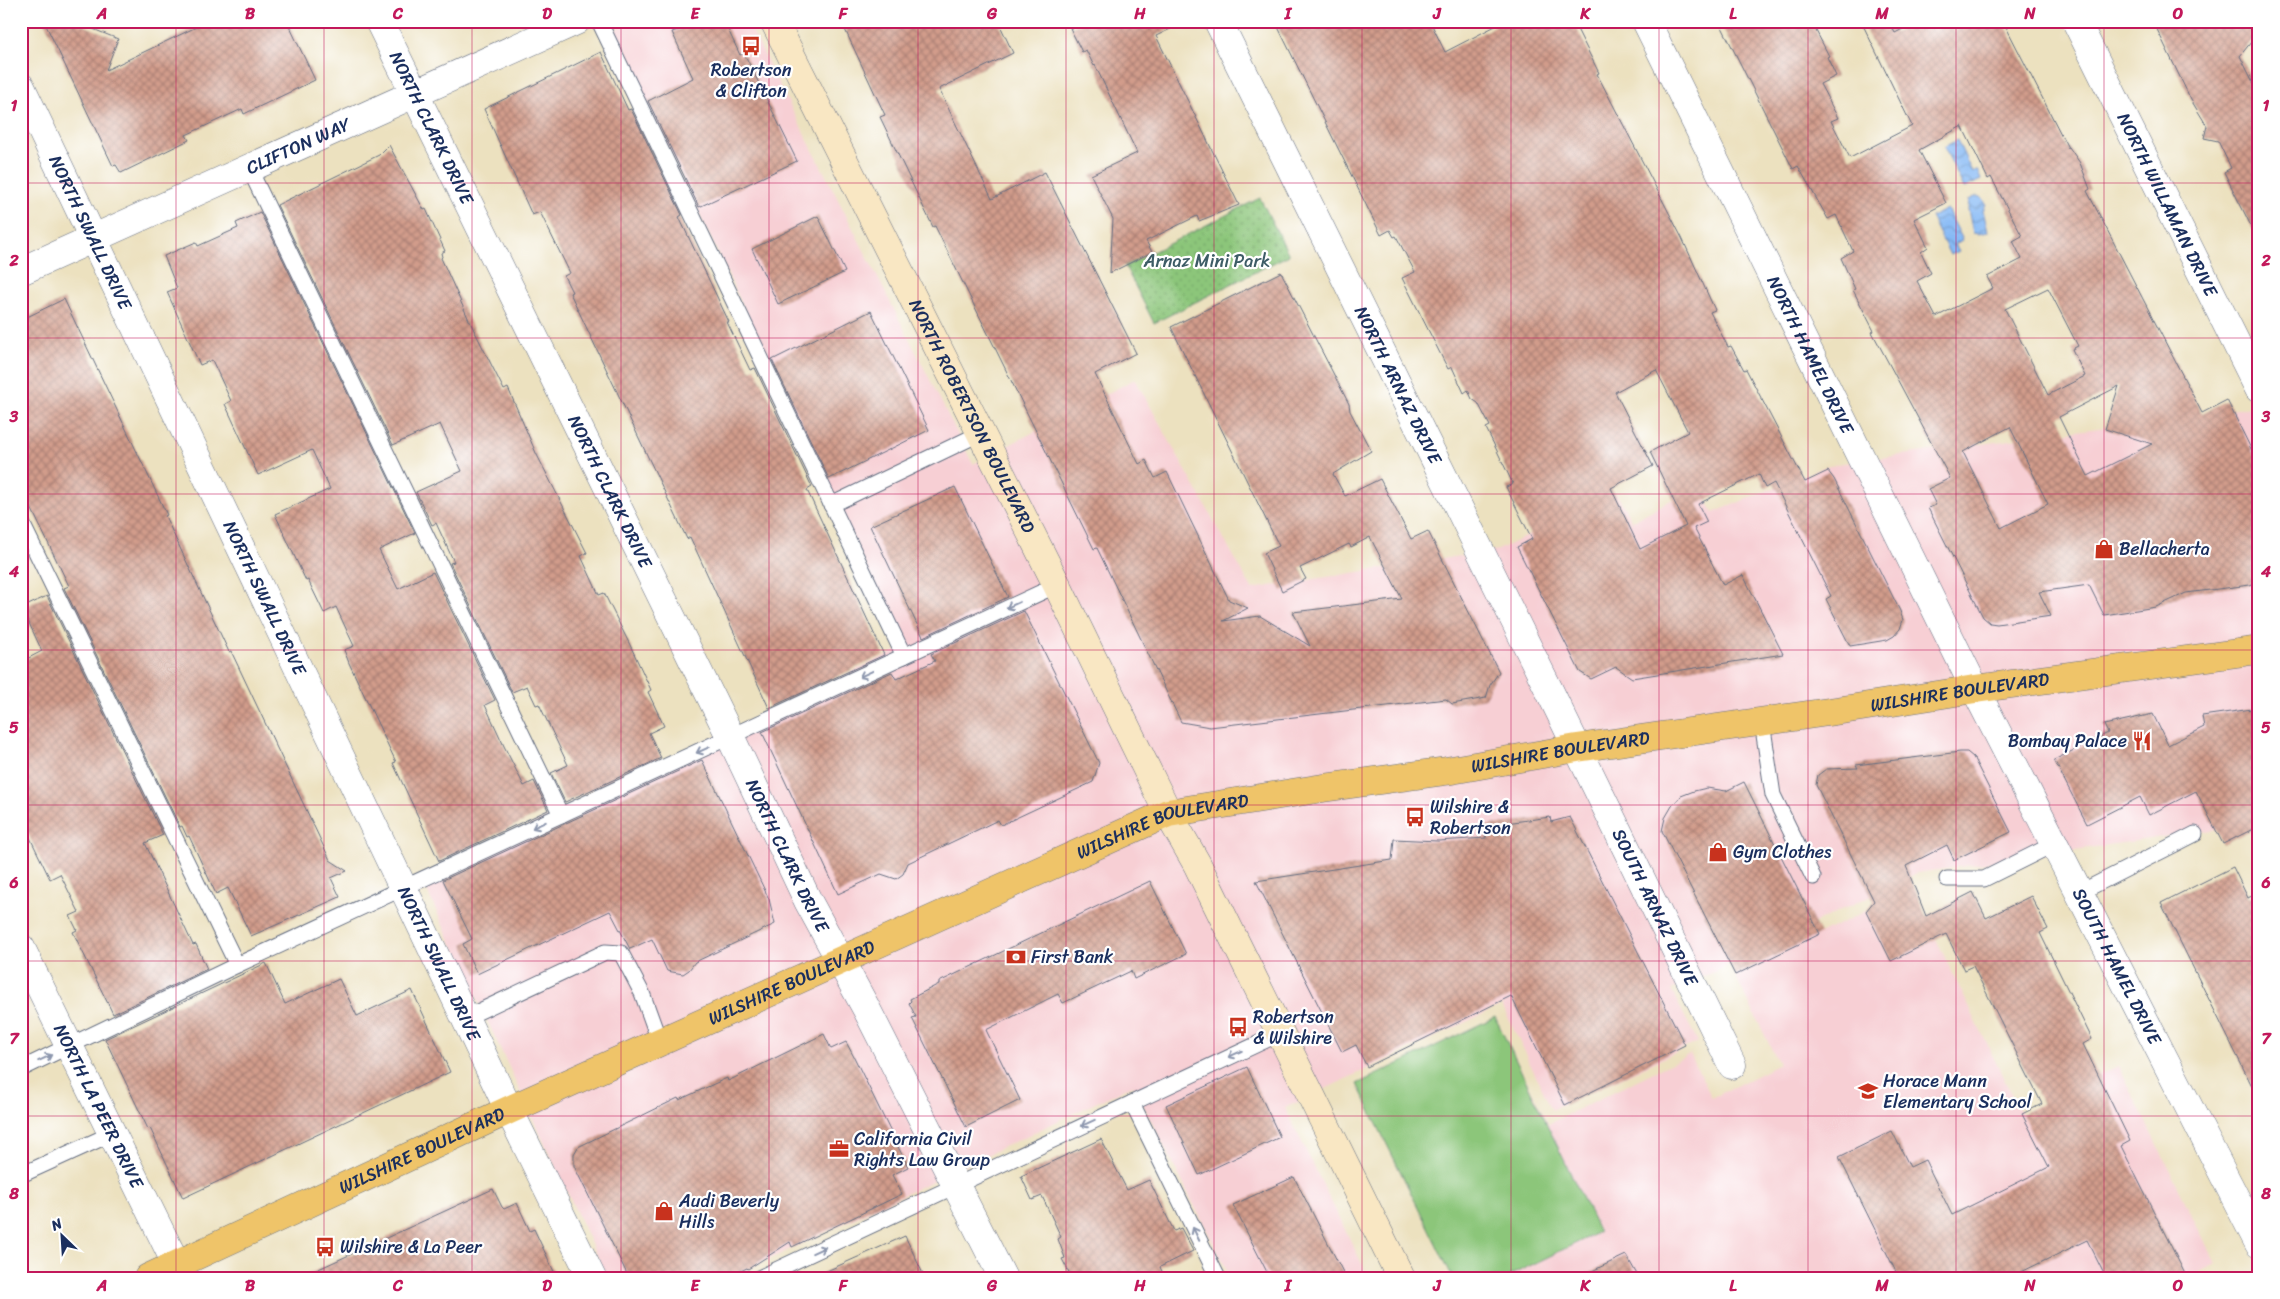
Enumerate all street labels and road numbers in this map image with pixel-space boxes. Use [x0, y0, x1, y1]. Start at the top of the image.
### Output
street label: NORTH CLARK DRIVE [380, 46, 483, 211]
street label: NORTH WILLAMAN DRIVE [2108, 107, 2227, 303]
street label: CLIFTON WAY [241, 108, 357, 184]
street label: NORTH SWALL DRIVE [40, 149, 141, 316]
street label: NORTH HAMEL DRIVE [1758, 270, 1863, 440]
street label: NORTH ROBERTSON BOULEVARD [900, 293, 1045, 539]
street label: NORTH ARNAZ DRIVE [1345, 300, 1451, 471]
street label: NORTH CLARK DRIVE [559, 409, 662, 574]
street label: NORTH SWALL DRIVE [214, 515, 316, 682]
street label: WILSHIRE BOULEVARD [1868, 663, 2051, 721]
street label: WILSHIRE BOULEVARD [1469, 722, 1652, 782]
street label: NORTH CLARK DRIVE [736, 773, 839, 939]
street label: WILSHIRE BOULEVARD [1071, 784, 1251, 868]
street label: SOUTH ARNAZ DRIVE [1603, 823, 1707, 992]
street label: NORTH SWALL DRIVE [388, 881, 490, 1047]
street label: SOUTH HAMEL DRIVE [2063, 882, 2171, 1051]
street label: WILSHIRE BOULEVARD [703, 931, 880, 1034]
street label: NORTH LA PEER DRIVE [45, 1018, 153, 1195]
street label: WILSHIRE BOULEVARD [333, 1098, 510, 1203]

